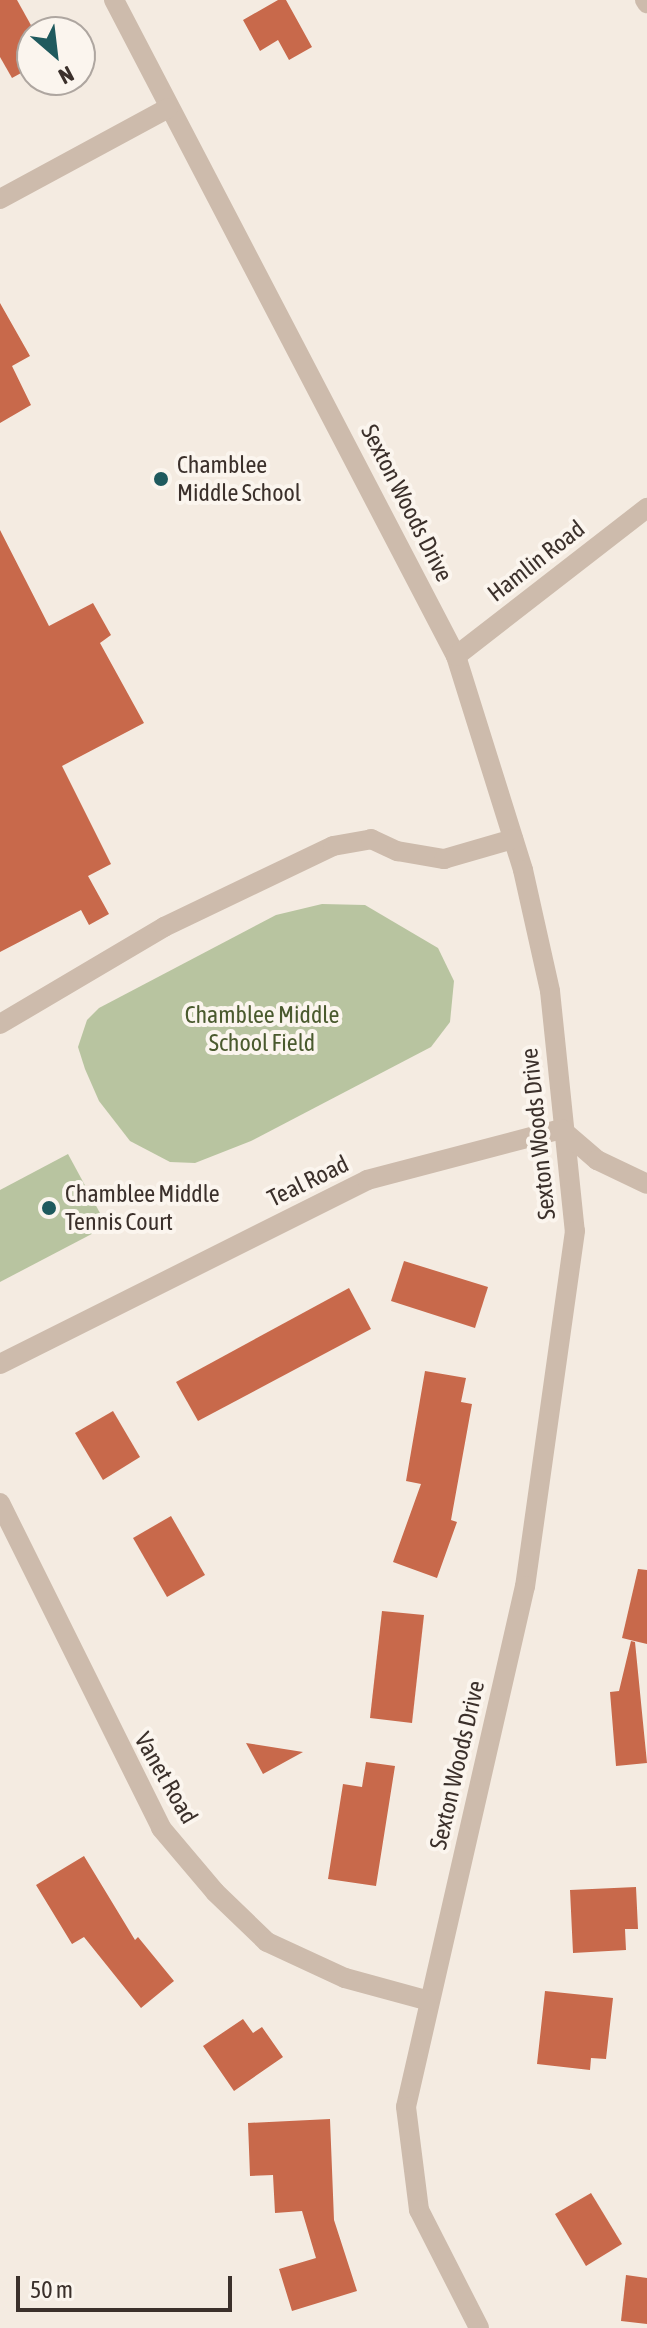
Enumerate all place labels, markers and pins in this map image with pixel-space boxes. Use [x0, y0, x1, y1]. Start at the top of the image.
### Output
place label: Chamblee Middle School [177, 451, 301, 507]
marker: Chamblee Middle School [152, 470, 170, 488]
place label: Chamblee Middle Tennis Court [65, 1180, 220, 1236]
marker: Chamblee Middle Tennis Court [40, 1199, 58, 1217]

